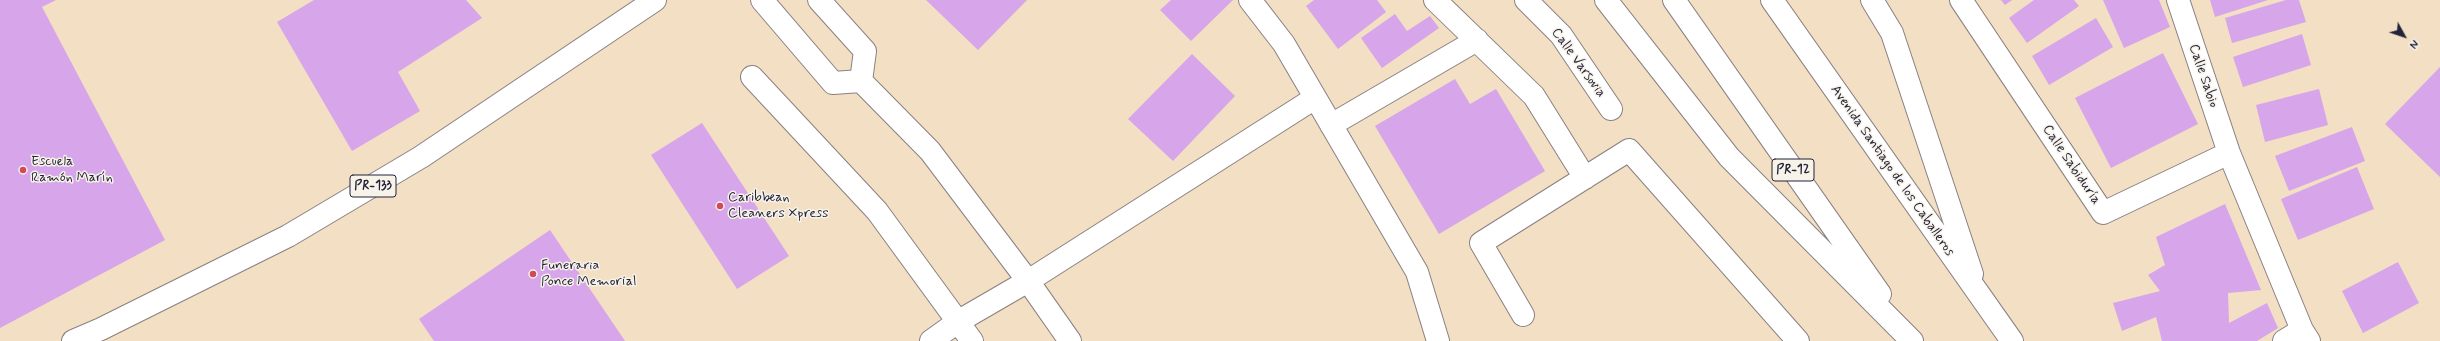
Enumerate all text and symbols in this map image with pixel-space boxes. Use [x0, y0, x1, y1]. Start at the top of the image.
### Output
north arrow [2384, 16, 2424, 56]
street label: Calle Varsovia [1547, 25, 1609, 101]
text: N [2405, 36, 2421, 51]
street label: Calle Sabio [2184, 42, 2222, 110]
street label: Avenida Santiago de los Caballeros [1826, 82, 1958, 260]
street label: Calle Sabiduría [2038, 122, 2104, 208]
place label: Escuela Ramón Marín [31, 154, 113, 186]
road number: PR-12 [1772, 159, 1814, 181]
marker: Escuela Ramón Marín [18, 165, 28, 175]
road number: PR-133 [350, 175, 396, 197]
place label: Caribbean Cleaners Xpress [728, 190, 828, 222]
marker: Caribbean Cleaners Xpress [715, 201, 725, 211]
place label: Funeraria Ponce Memorial [541, 258, 636, 290]
marker: Funeraria Ponce Memorial [528, 269, 538, 279]

